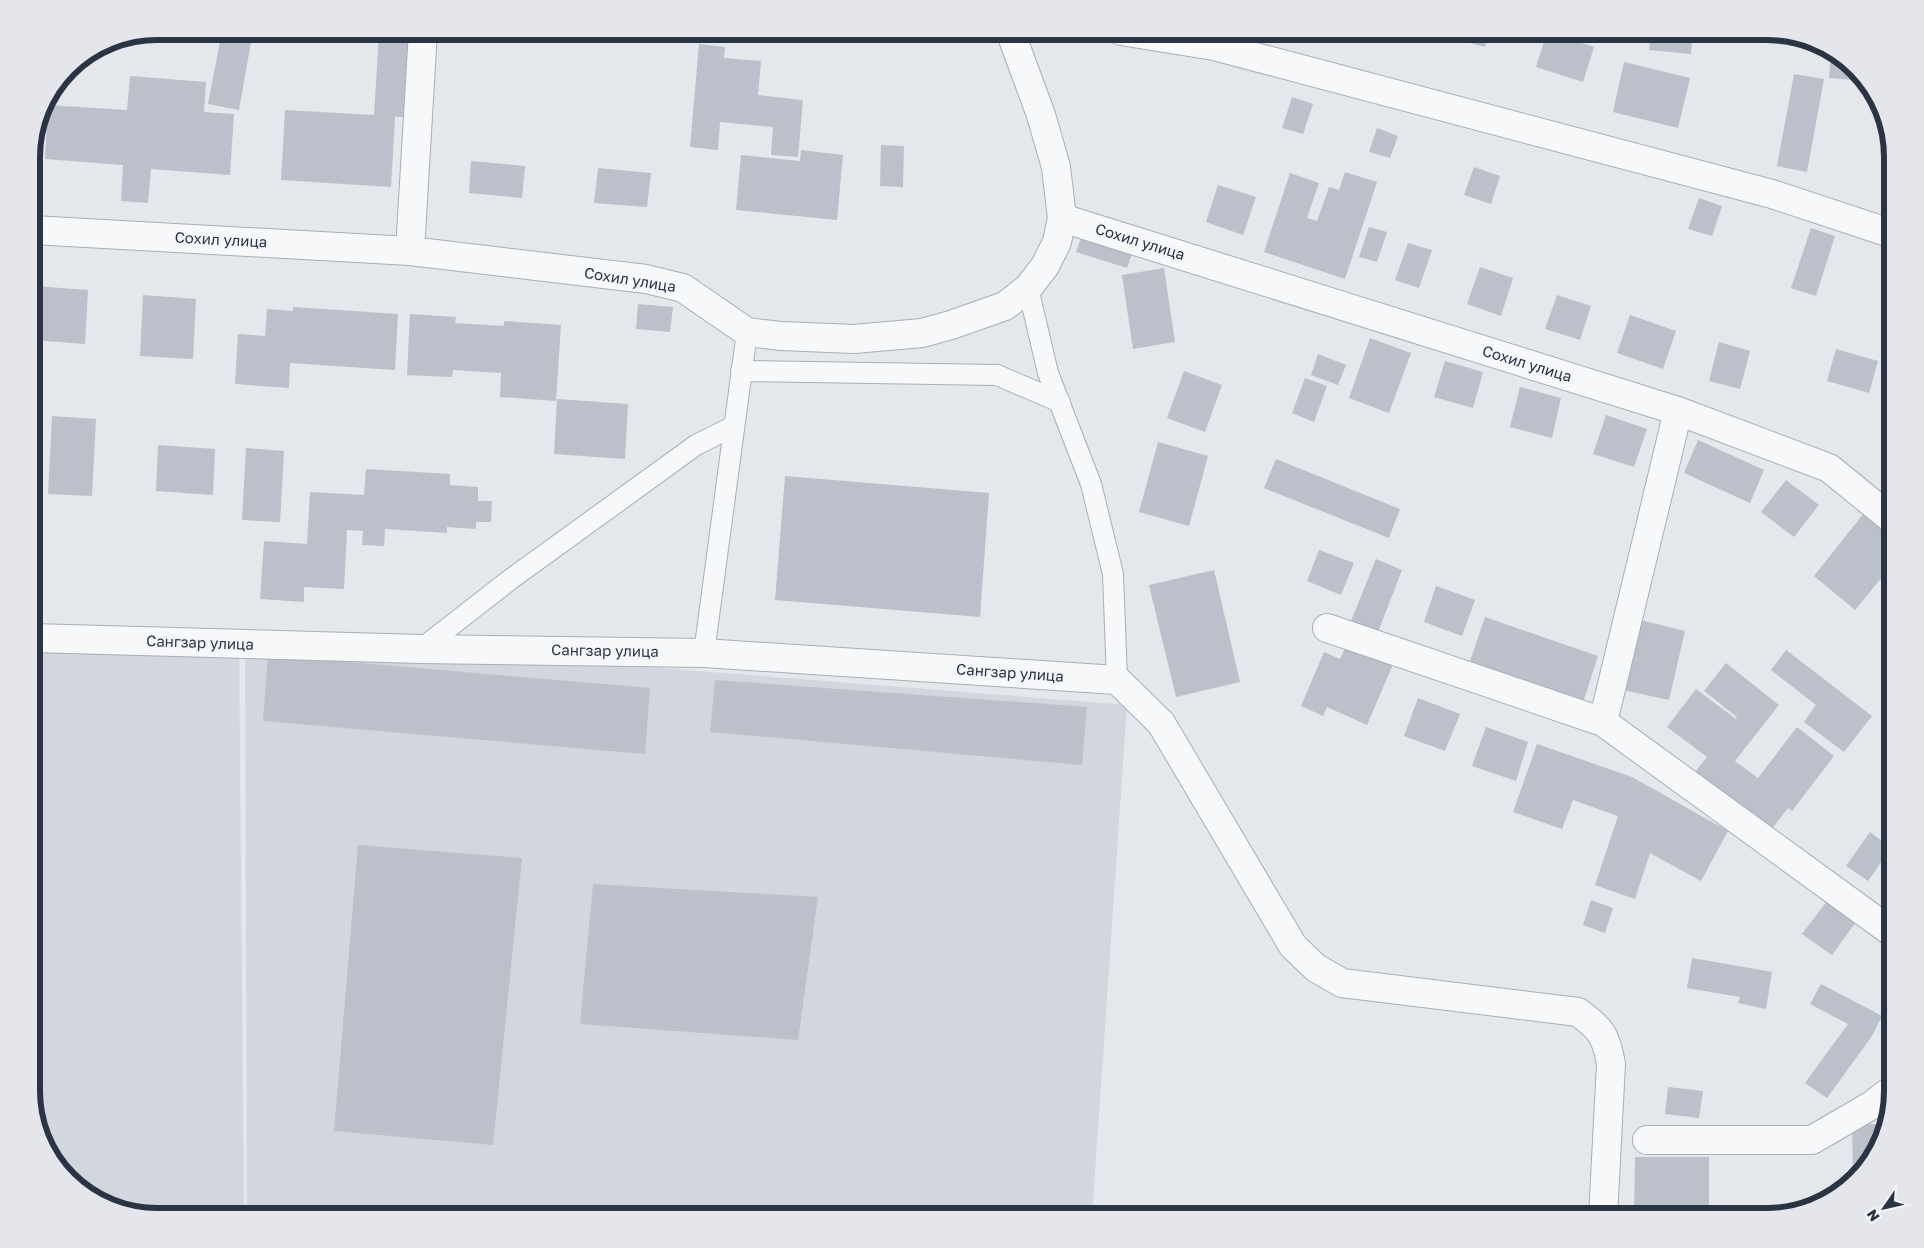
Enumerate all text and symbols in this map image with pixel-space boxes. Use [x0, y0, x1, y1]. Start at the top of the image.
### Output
street label: Сохил улица [1093, 219, 1187, 263]
street label: Сохил улица [174, 228, 268, 250]
street label: Сохил улица [583, 263, 677, 295]
street label: Сохил улица [1480, 341, 1574, 385]
street label: Сангзар улица [146, 631, 254, 653]
street label: Сангзар улица [551, 640, 659, 660]
street label: Сангзар улица [956, 659, 1064, 685]
north arrow [1859, 1183, 1909, 1233]
text: N [1863, 1206, 1883, 1225]

